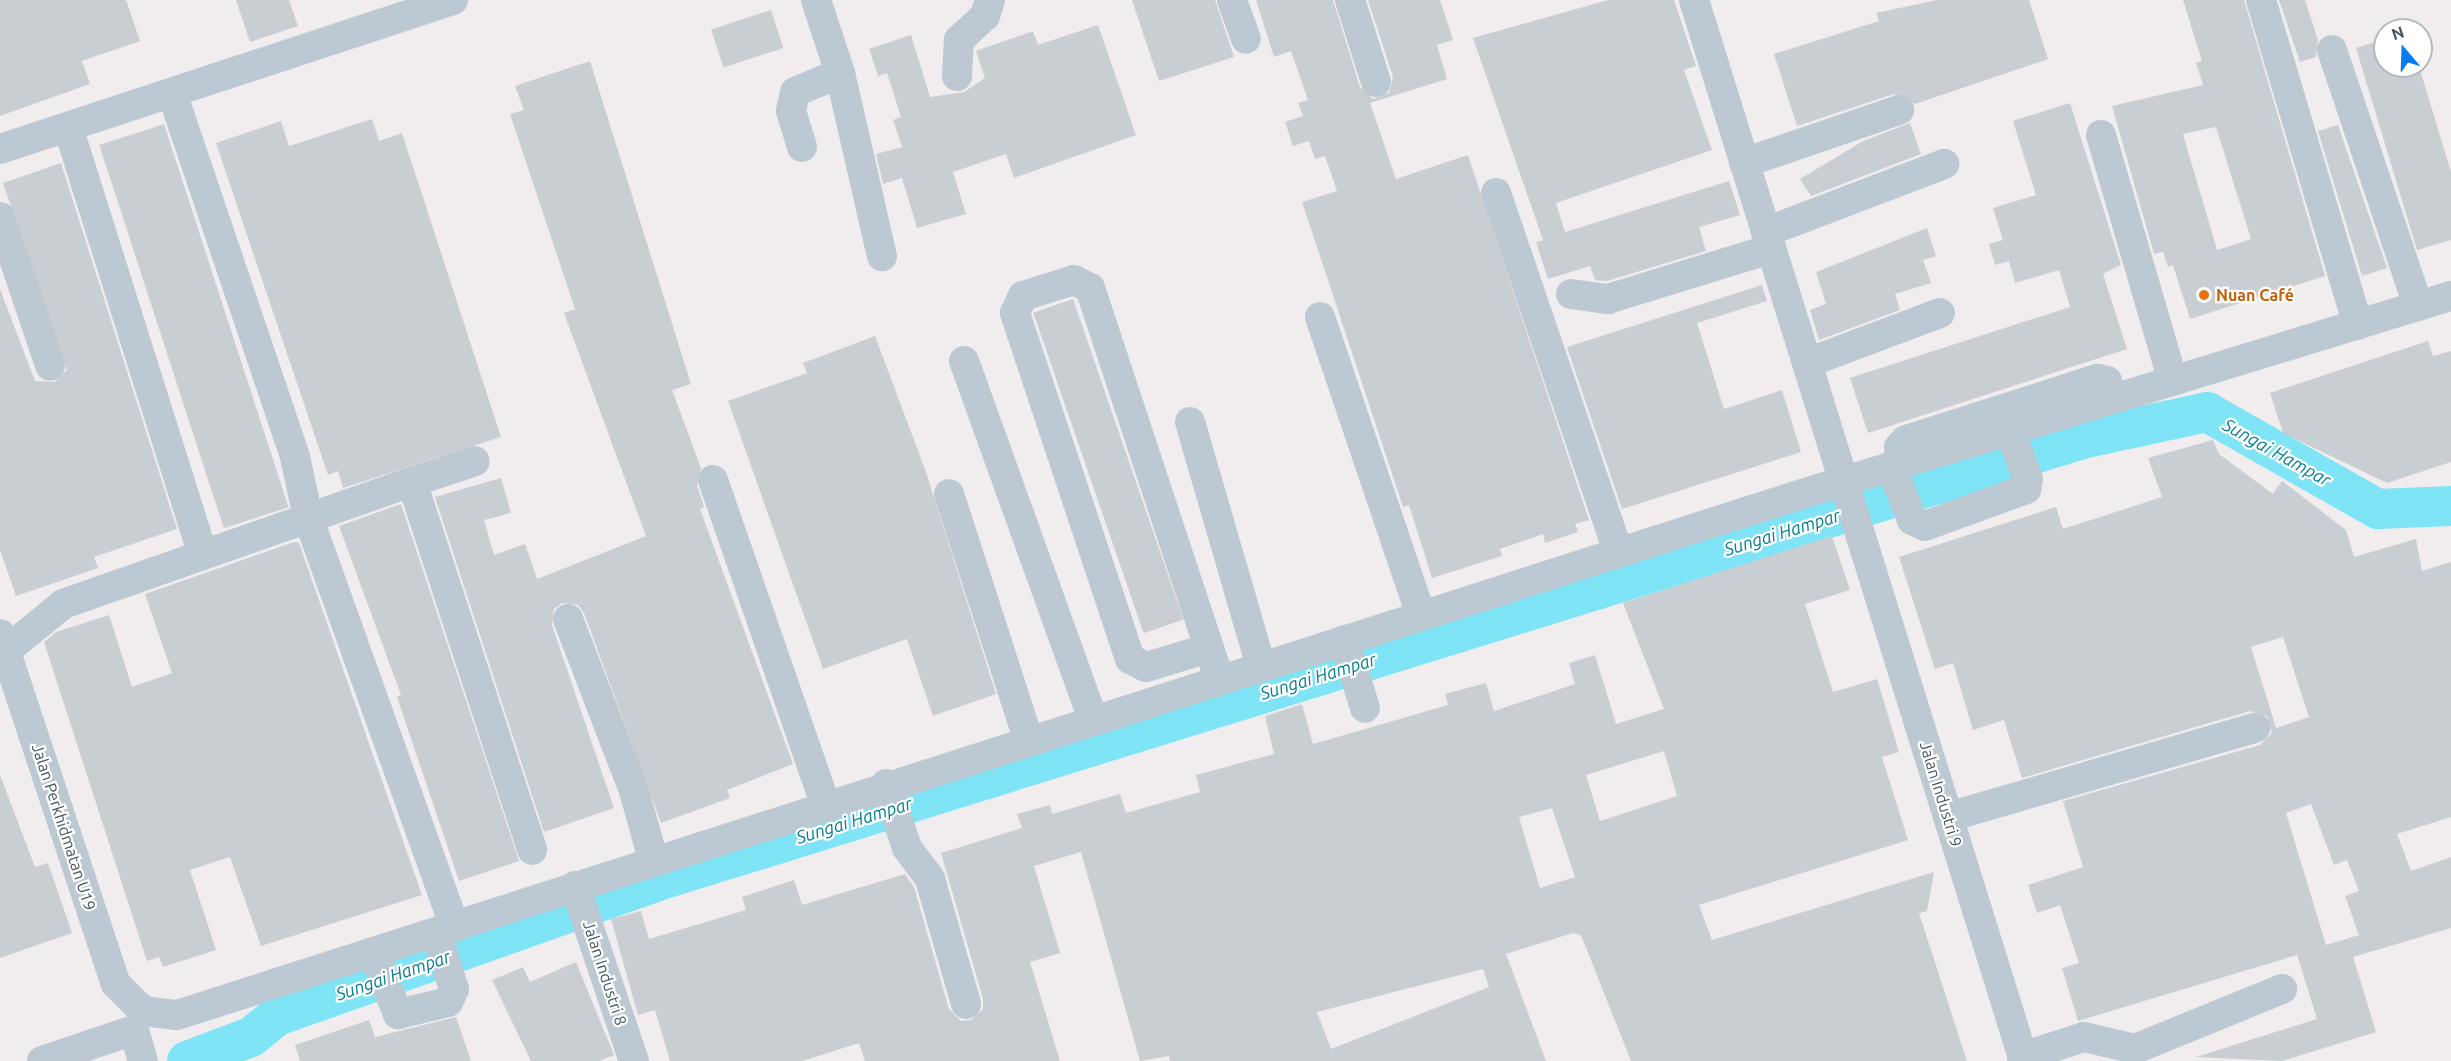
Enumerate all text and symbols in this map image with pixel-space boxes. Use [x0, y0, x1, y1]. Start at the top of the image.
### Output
north arrow [2373, 18, 2433, 78]
text: N [2389, 22, 2406, 43]
place label: Nuan Café [2216, 285, 2294, 305]
marker: Nuan Café [2197, 288, 2211, 302]
water label: Sungai Hampar [2219, 413, 2335, 491]
water label: Sungai Hampar [1721, 504, 1843, 560]
water label: Sungai Hampar [1257, 648, 1379, 704]
street label: Jalan Industri 9 [1916, 739, 1966, 849]
street label: Jalan Perkhidmatan U19 [28, 741, 100, 913]
water label: Sungai Hampar [793, 792, 915, 848]
street label: Jalan Industri 8 [579, 918, 631, 1028]
water label: Sungai Hampar [333, 945, 453, 1005]

